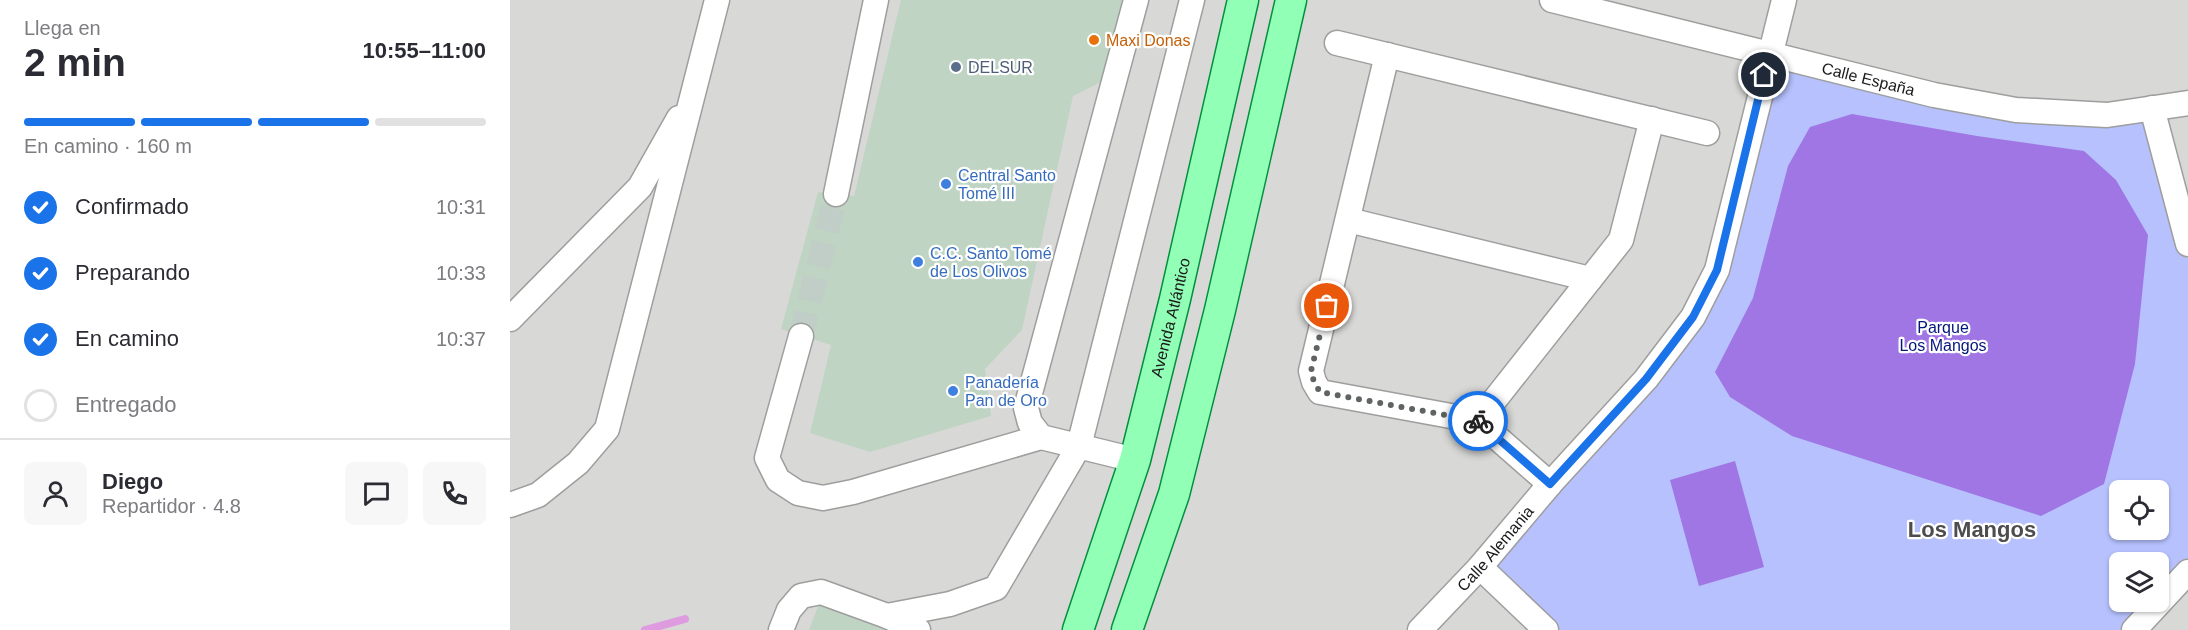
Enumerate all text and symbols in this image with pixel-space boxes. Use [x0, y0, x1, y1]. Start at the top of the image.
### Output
text: Llega en [24, 17, 101, 39]
place label: Maxi Donas [1106, 32, 1190, 49]
marker: Maxi Donas [1087, 33, 1101, 47]
text: 10:55–11:00 [362, 38, 486, 63]
text: 2 min [24, 41, 126, 84]
pin [1738, 49, 1789, 100]
icon: home [1747, 58, 1780, 91]
place label: DELSUR [968, 59, 1033, 76]
street label: Calle España [1820, 59, 1917, 99]
marker: DELSUR [949, 60, 963, 74]
text: En camino · 160 m [24, 135, 192, 157]
place label: Central Santo Tomé III [958, 167, 1056, 202]
marker: Central Santo Tomé III [939, 177, 953, 191]
icon: check [24, 191, 57, 224]
text: Confirmado [75, 194, 189, 219]
text: 10:31 [436, 196, 486, 218]
place label: C.C. Santo Tomé de Los Olivos [930, 245, 1052, 280]
marker: C.C. Santo Tomé de Los Olivos [911, 255, 925, 269]
street label: Avenida Atlántico [1148, 256, 1193, 379]
icon: check [24, 257, 57, 290]
text: Preparando [75, 260, 190, 285]
text: 10:33 [436, 262, 486, 284]
pin [1301, 280, 1352, 331]
icon: bag [1310, 289, 1343, 322]
park label: Parque Los Mangos [1899, 319, 1987, 354]
icon: check [24, 323, 57, 356]
text: En camino [75, 326, 179, 351]
text: 10:37 [436, 328, 486, 350]
place label: Panadería Pan de Oro [965, 374, 1047, 409]
marker: Panadería Pan de Oro [946, 384, 960, 398]
courier [1448, 391, 1508, 451]
text: Entregado [75, 392, 177, 417]
icon: bike [1462, 405, 1495, 438]
button: person [24, 462, 87, 525]
button: chat [345, 462, 408, 525]
button: phone [423, 462, 486, 525]
text: Diego [102, 469, 163, 494]
map controls [2109, 480, 2169, 612]
button: locate [2109, 480, 2169, 540]
text: Repartidor · 4.8 [102, 495, 241, 517]
street label: Calle Alemania [1454, 503, 1537, 595]
district label: Los Mangos [1908, 517, 2036, 542]
button: layers [2109, 552, 2169, 612]

